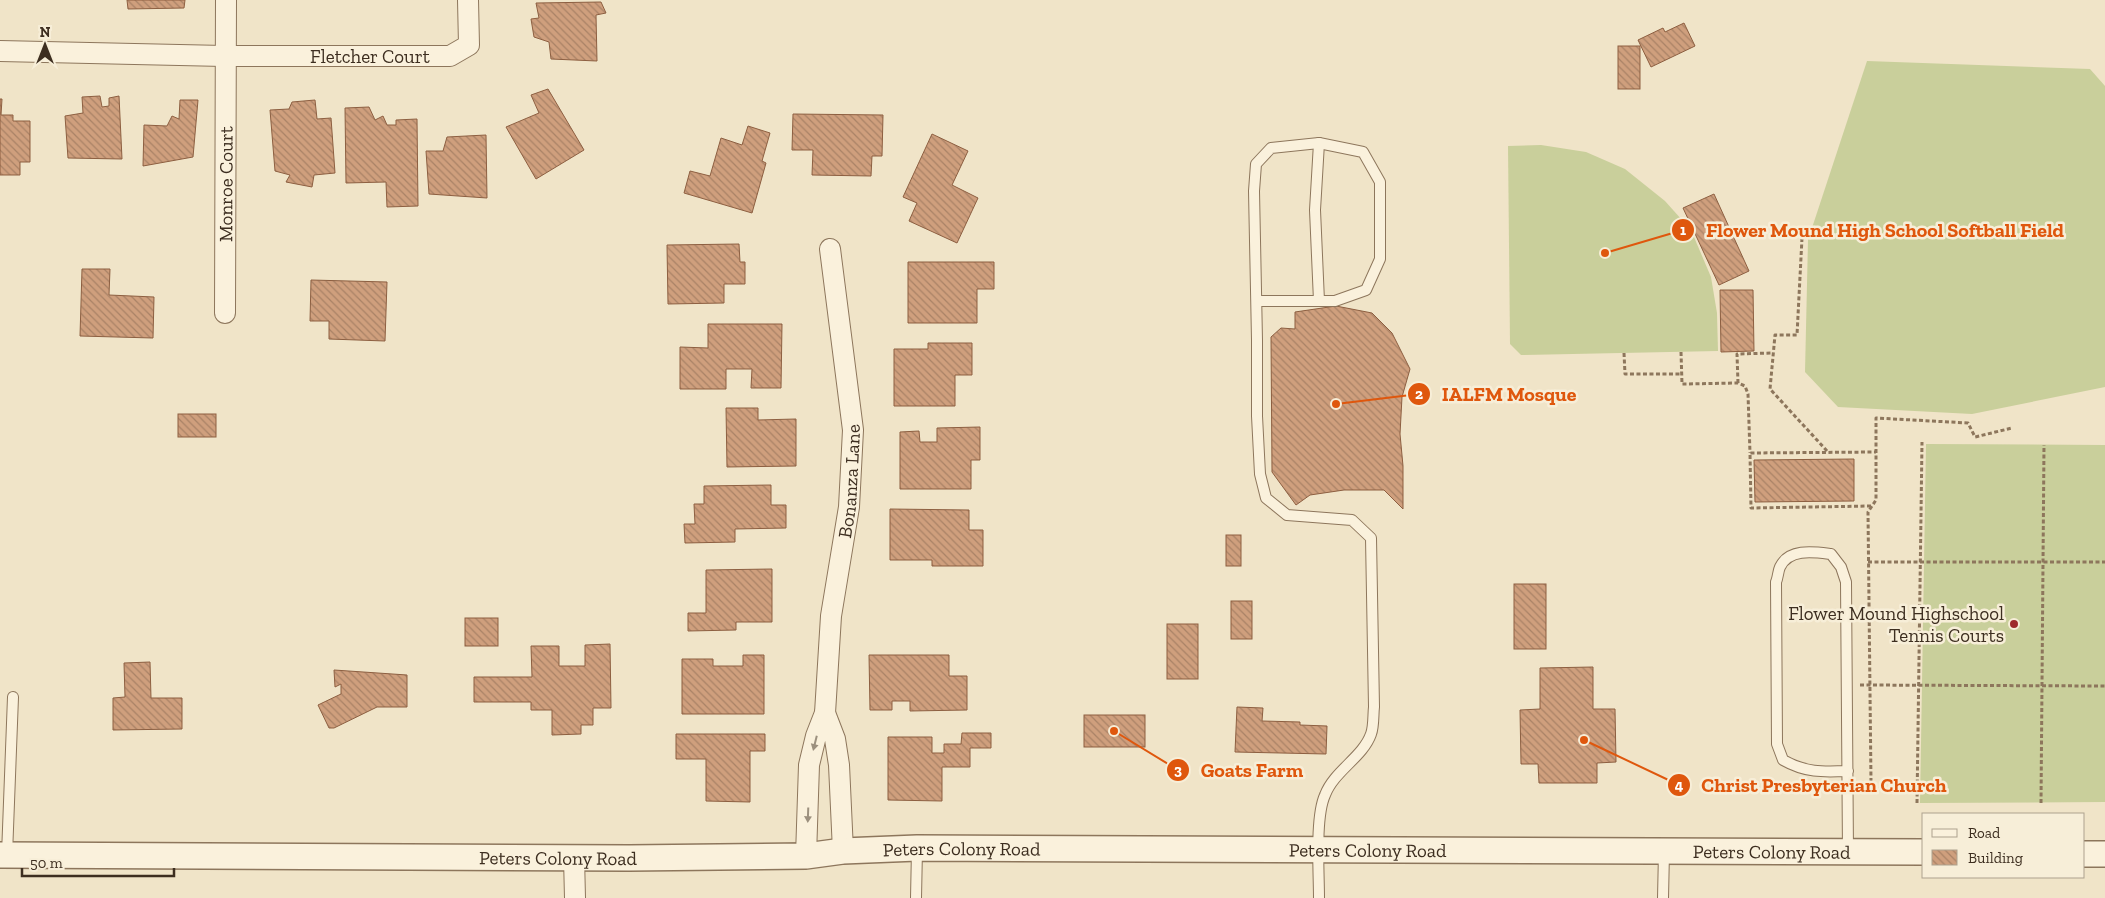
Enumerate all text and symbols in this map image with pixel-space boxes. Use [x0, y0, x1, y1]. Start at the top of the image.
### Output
north arrow [20, 20, 70, 70]
text: N [40, 24, 51, 41]
street label: Fletcher Court [310, 45, 430, 68]
street label: Monroe Court [214, 126, 238, 242]
callout: Flower Mound High School Softball Field [1671, 213, 2074, 248]
text: Flower Mound High School Softball Field [1706, 218, 2065, 242]
text: 1 [1680, 221, 1686, 239]
callout: IALFM Mosque [1406, 376, 1586, 411]
text: IALFM Mosque [1442, 382, 1577, 406]
text: 2 [1415, 385, 1423, 403]
street label: Bonanza Lane [833, 423, 865, 540]
place label: Flower Mound Highschool Tennis Courts [1788, 602, 2004, 647]
marker: Flower Mound Highschool Tennis Courts [2008, 618, 2020, 630]
one-way arrow [811, 735, 819, 750]
callout: Goats Farm [1166, 752, 1314, 787]
text: Goats Farm [1201, 758, 1304, 782]
text: 3 [1174, 761, 1182, 779]
callout: Christ Presbyterian Church [1667, 768, 1957, 803]
text: Christ Presbyterian Church [1701, 773, 1947, 797]
text: 4 [1675, 776, 1684, 794]
one-way arrow [803, 807, 811, 823]
legend [1922, 813, 2085, 878]
text: Road [1968, 824, 2001, 842]
street label: Peters Colony Road [882, 837, 1041, 861]
street label: Peters Colony Road [1289, 838, 1447, 862]
street label: Peters Colony Road [1693, 840, 1851, 864]
scale bar [22, 846, 175, 878]
street label: Peters Colony Road [479, 846, 638, 870]
text: Building [1968, 849, 2023, 867]
text: 50 m [30, 854, 63, 872]

